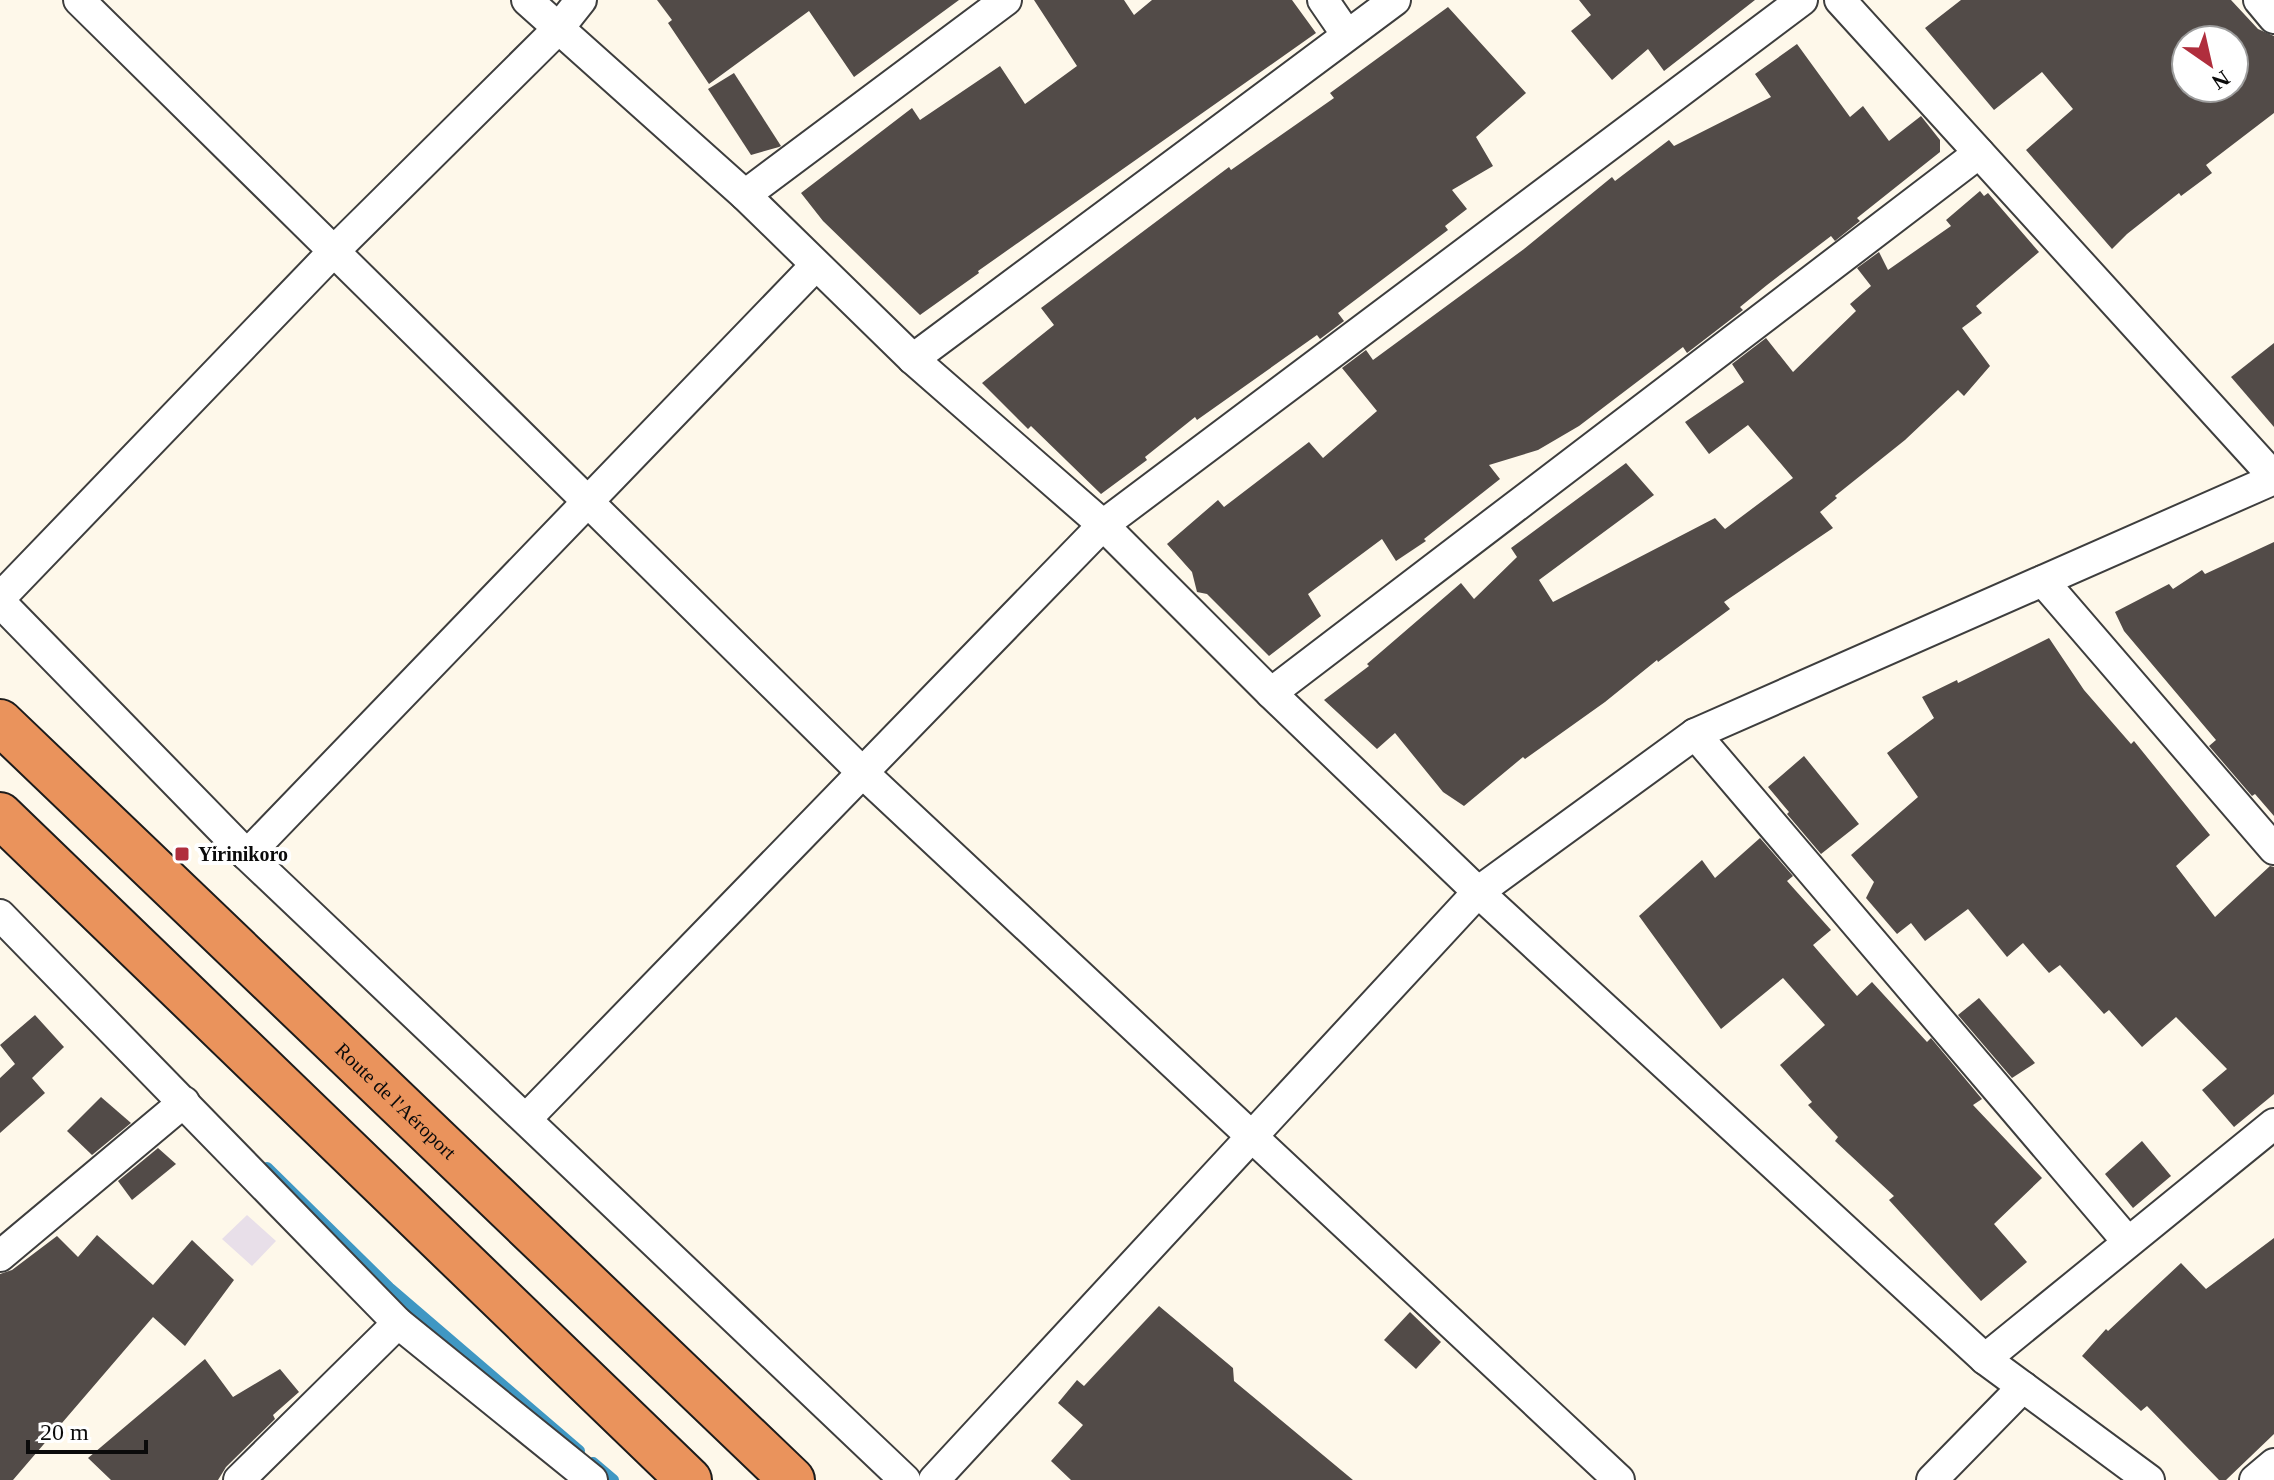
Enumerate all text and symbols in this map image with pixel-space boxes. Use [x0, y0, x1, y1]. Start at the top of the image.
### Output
north arrow [2170, 24, 2250, 104]
text: N [2207, 65, 2234, 95]
place label: Yirinikoro [198, 843, 288, 865]
marker: Yirinikoro [173, 845, 191, 863]
street label: Route de l'Aéroport [331, 1038, 461, 1164]
scale bar [28, 1404, 146, 1454]
text: 20 m [40, 1419, 89, 1445]

